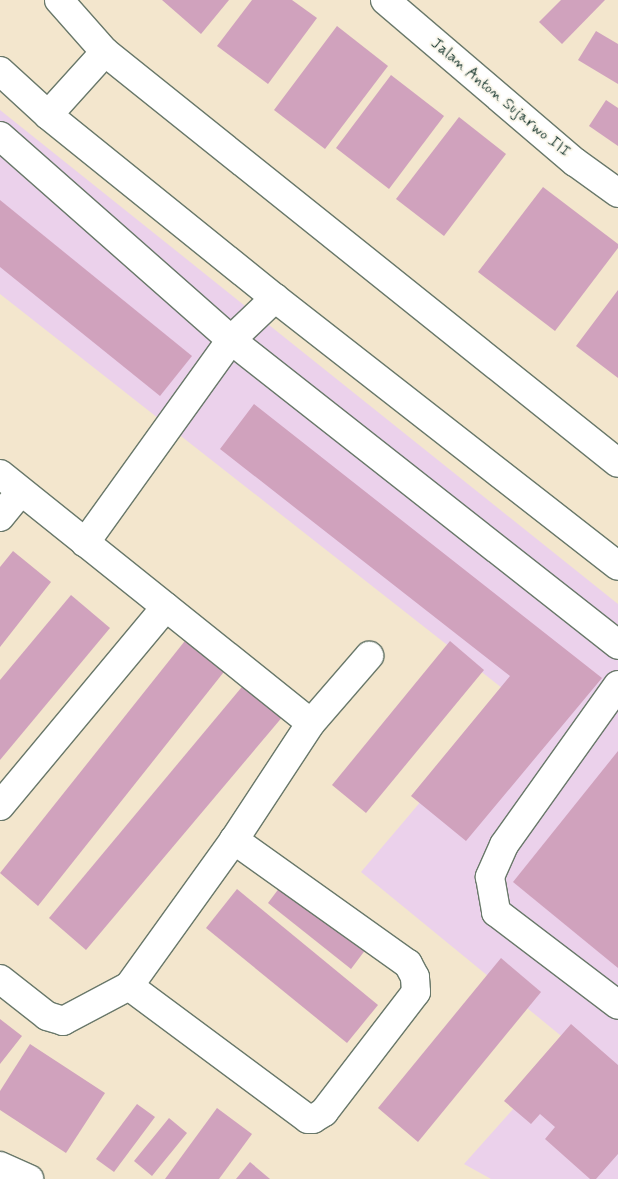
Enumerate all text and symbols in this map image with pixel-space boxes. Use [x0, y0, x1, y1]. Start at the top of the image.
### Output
street label: Jalan Anton Sujarwo III [427, 35, 573, 161]

